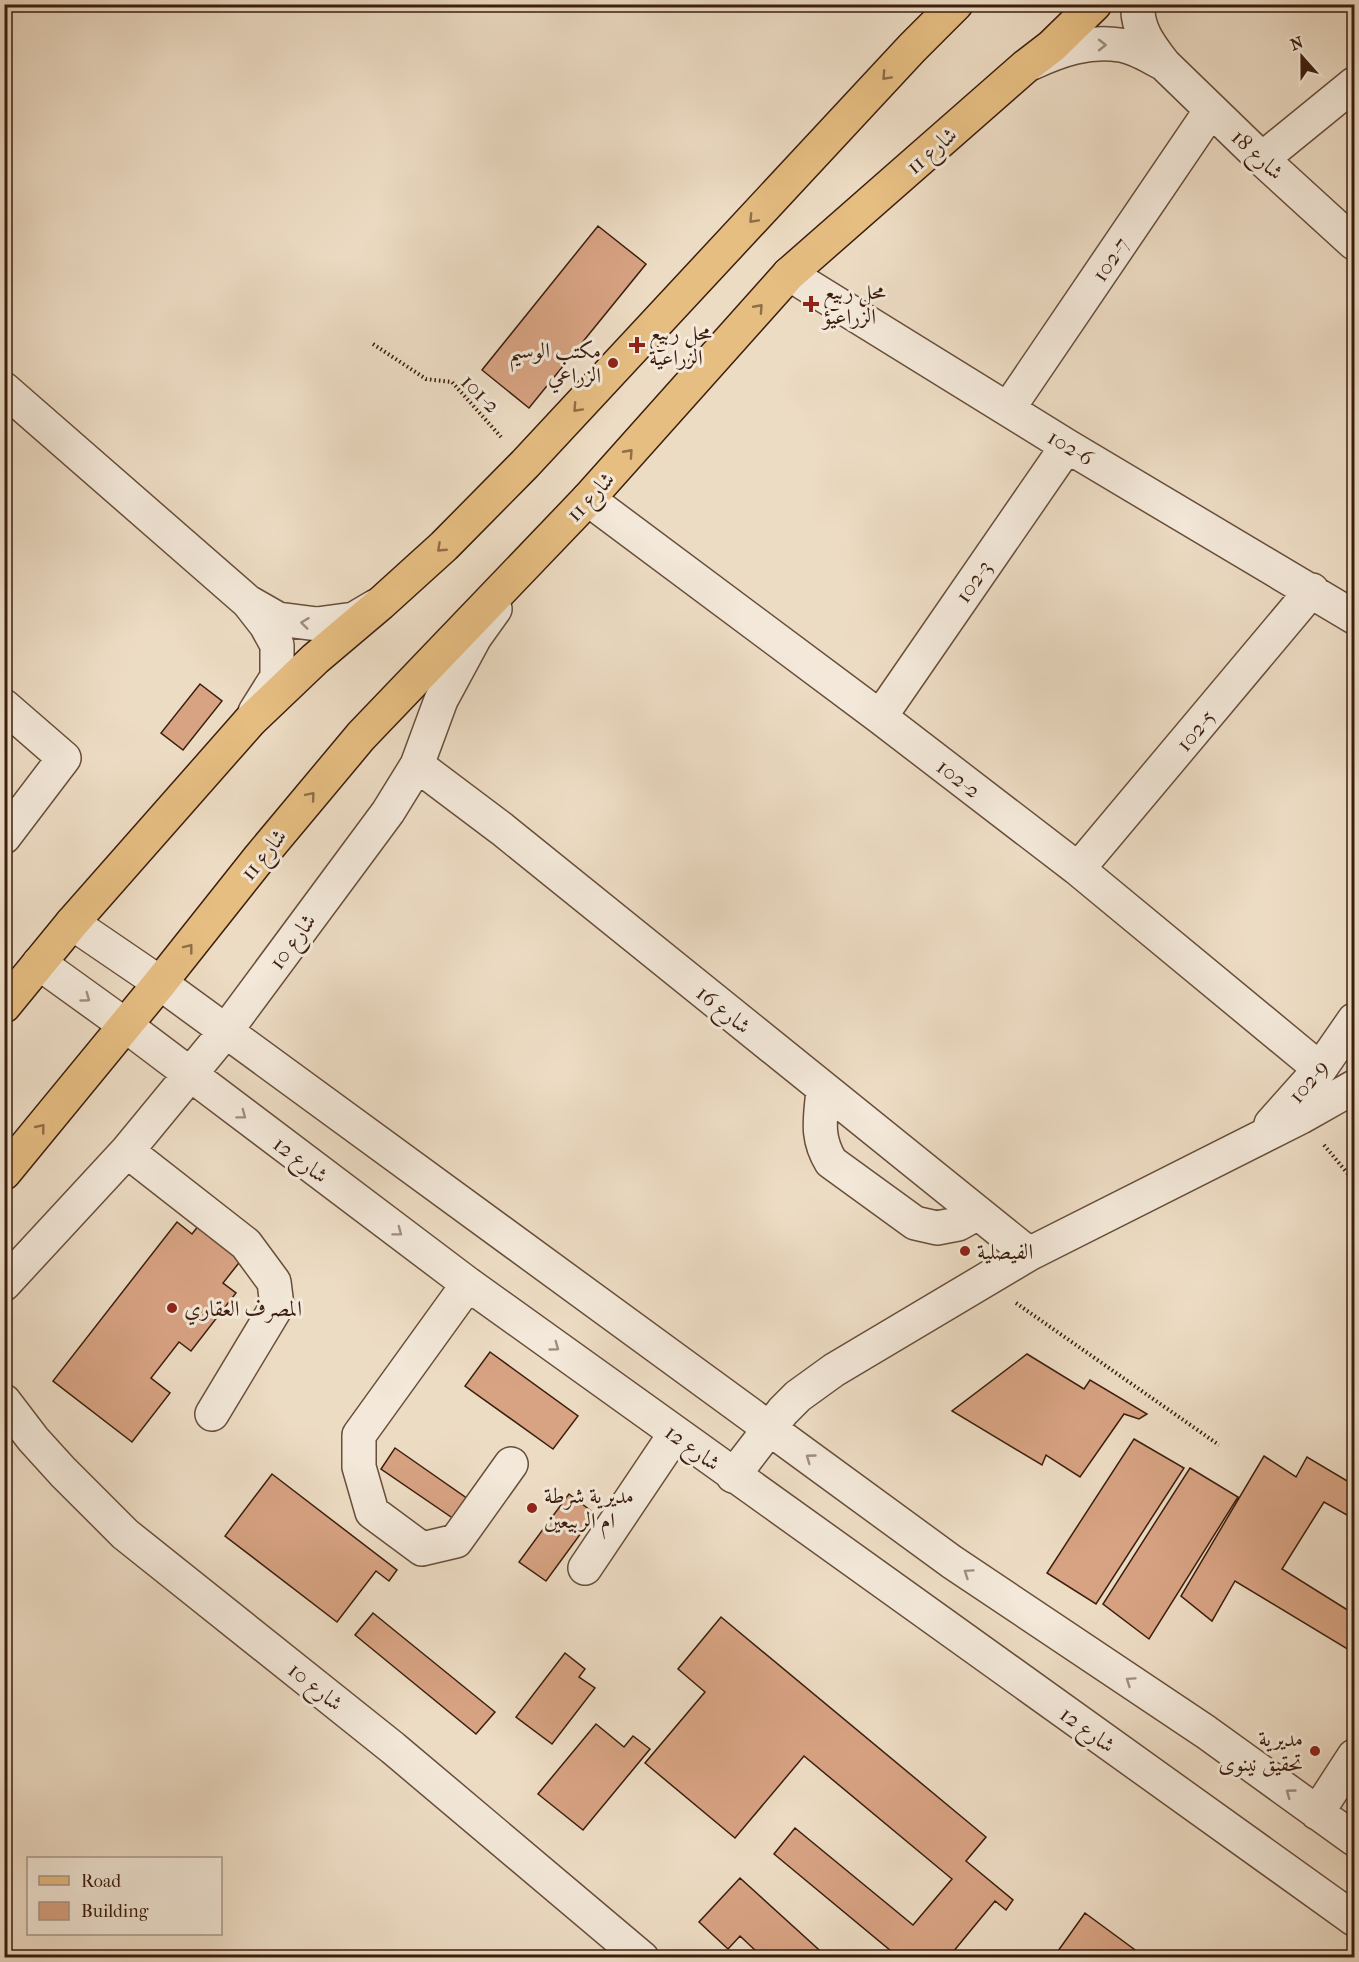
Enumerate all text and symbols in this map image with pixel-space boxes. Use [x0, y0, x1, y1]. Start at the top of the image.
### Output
north arrow [1272, 27, 1332, 87]
text: N [1288, 32, 1307, 55]
one-way arrow [1097, 39, 1106, 51]
one-way arrow [882, 69, 893, 80]
street label: شارع 11 [901, 122, 966, 184]
street label: شارع 18 [1222, 124, 1289, 189]
one-way arrow [749, 213, 760, 223]
street label: 102-7 [1087, 233, 1135, 287]
place label: محل ربيع الزراعيؤ [821, 279, 886, 330]
marker: محل ربيع الزراعيؤ [804, 297, 818, 311]
one-way arrow [752, 304, 763, 314]
place label: محل ربيع الزراعية [649, 320, 712, 371]
place label: مكتب الوسيم الزراعي [509, 338, 601, 394]
marker: محل ربيع الزراعية [630, 338, 644, 352]
marker: مكتب الوسيم الزراعي [606, 356, 620, 370]
street label: 101-2 [455, 369, 505, 419]
one-way arrow [573, 402, 584, 412]
street label: 102-6 [1043, 424, 1098, 472]
one-way arrow [622, 449, 633, 460]
street label: شارع 11 [561, 466, 624, 530]
one-way arrow [438, 541, 448, 552]
street label: 102-3 [950, 555, 998, 608]
one-way arrow [301, 617, 310, 629]
street label: 102-5 [1171, 705, 1221, 757]
street label: 102-2 [931, 754, 985, 804]
one-way arrow [304, 792, 315, 803]
street label: شارع 11 [235, 824, 296, 889]
street label: شارع 10 [264, 909, 326, 978]
one-way arrow [181, 943, 192, 954]
street label: شارع 16 [688, 980, 756, 1043]
one-way arrow [80, 990, 91, 1001]
street label: 102-9 [1283, 1055, 1334, 1109]
one-way arrow [235, 1107, 246, 1118]
one-way arrow [34, 1124, 45, 1135]
street label: شارع 12 [265, 1131, 333, 1193]
one-way arrow [391, 1224, 402, 1235]
place label: الفيصلية [977, 1239, 1033, 1265]
marker: الفيصلية [958, 1244, 972, 1258]
place label: المصرف العقاري [184, 1296, 302, 1326]
marker: المصرف العقاري [165, 1301, 179, 1315]
one-way arrow [549, 1340, 560, 1351]
street label: شارع 12 [657, 1419, 725, 1481]
one-way arrow [806, 1454, 817, 1465]
place label: مديرية شرطة ام الربيعين [544, 1483, 634, 1540]
marker: مديرية شرطة ام الربيعين [525, 1501, 539, 1515]
one-way arrow [964, 1569, 975, 1580]
street label: شارع 10 [280, 1657, 348, 1721]
one-way arrow [1126, 1677, 1137, 1688]
street label: شارع 12 [1052, 1701, 1120, 1763]
place label: مديرية تحقيق نينوى [1218, 1726, 1303, 1777]
marker: مديرية تحقيق نينوى [1308, 1744, 1322, 1758]
one-way arrow [1285, 1789, 1296, 1800]
legend [27, 1857, 222, 1935]
text: Road [81, 1871, 121, 1892]
text: Building [81, 1901, 149, 1922]

